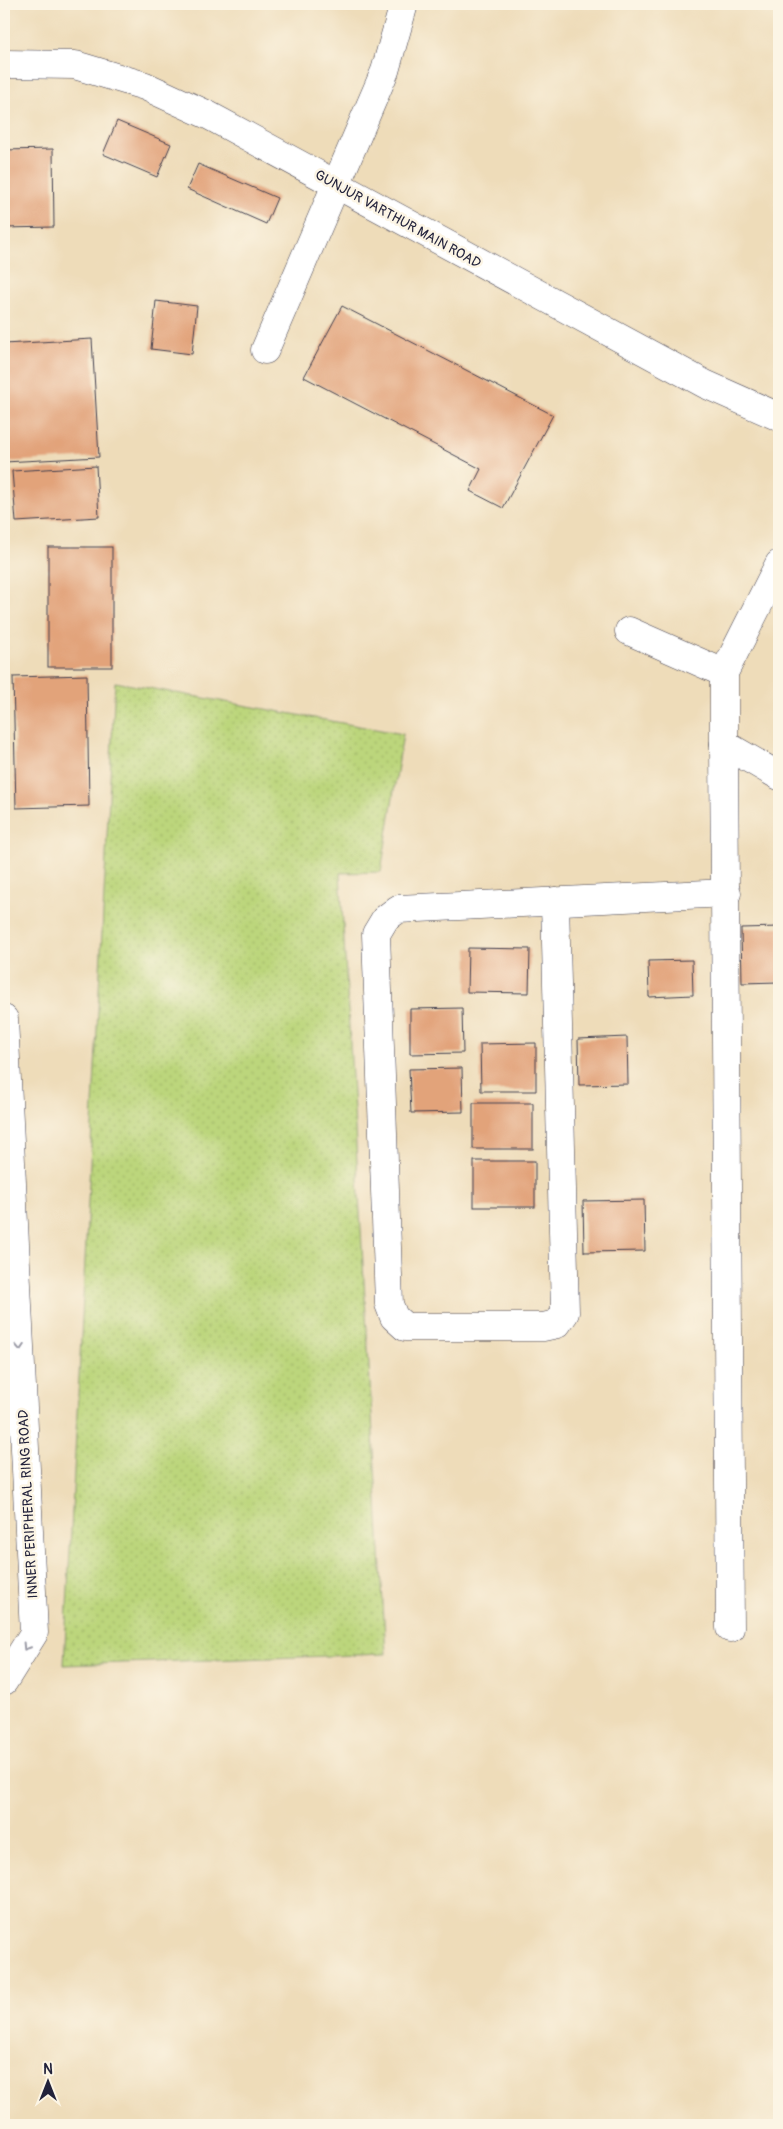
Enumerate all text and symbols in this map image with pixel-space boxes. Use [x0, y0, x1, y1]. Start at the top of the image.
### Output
street label: GUNJUR VARTHUR MAIN ROAD [312, 166, 484, 272]
one-way arrow [15, 1344, 25, 1351]
street label: INNER PERIPHERAL RING ROAD [15, 1409, 41, 1599]
one-way arrow [22, 1641, 32, 1650]
north arrow [22, 2056, 72, 2106]
text: N [43, 2061, 53, 2078]

